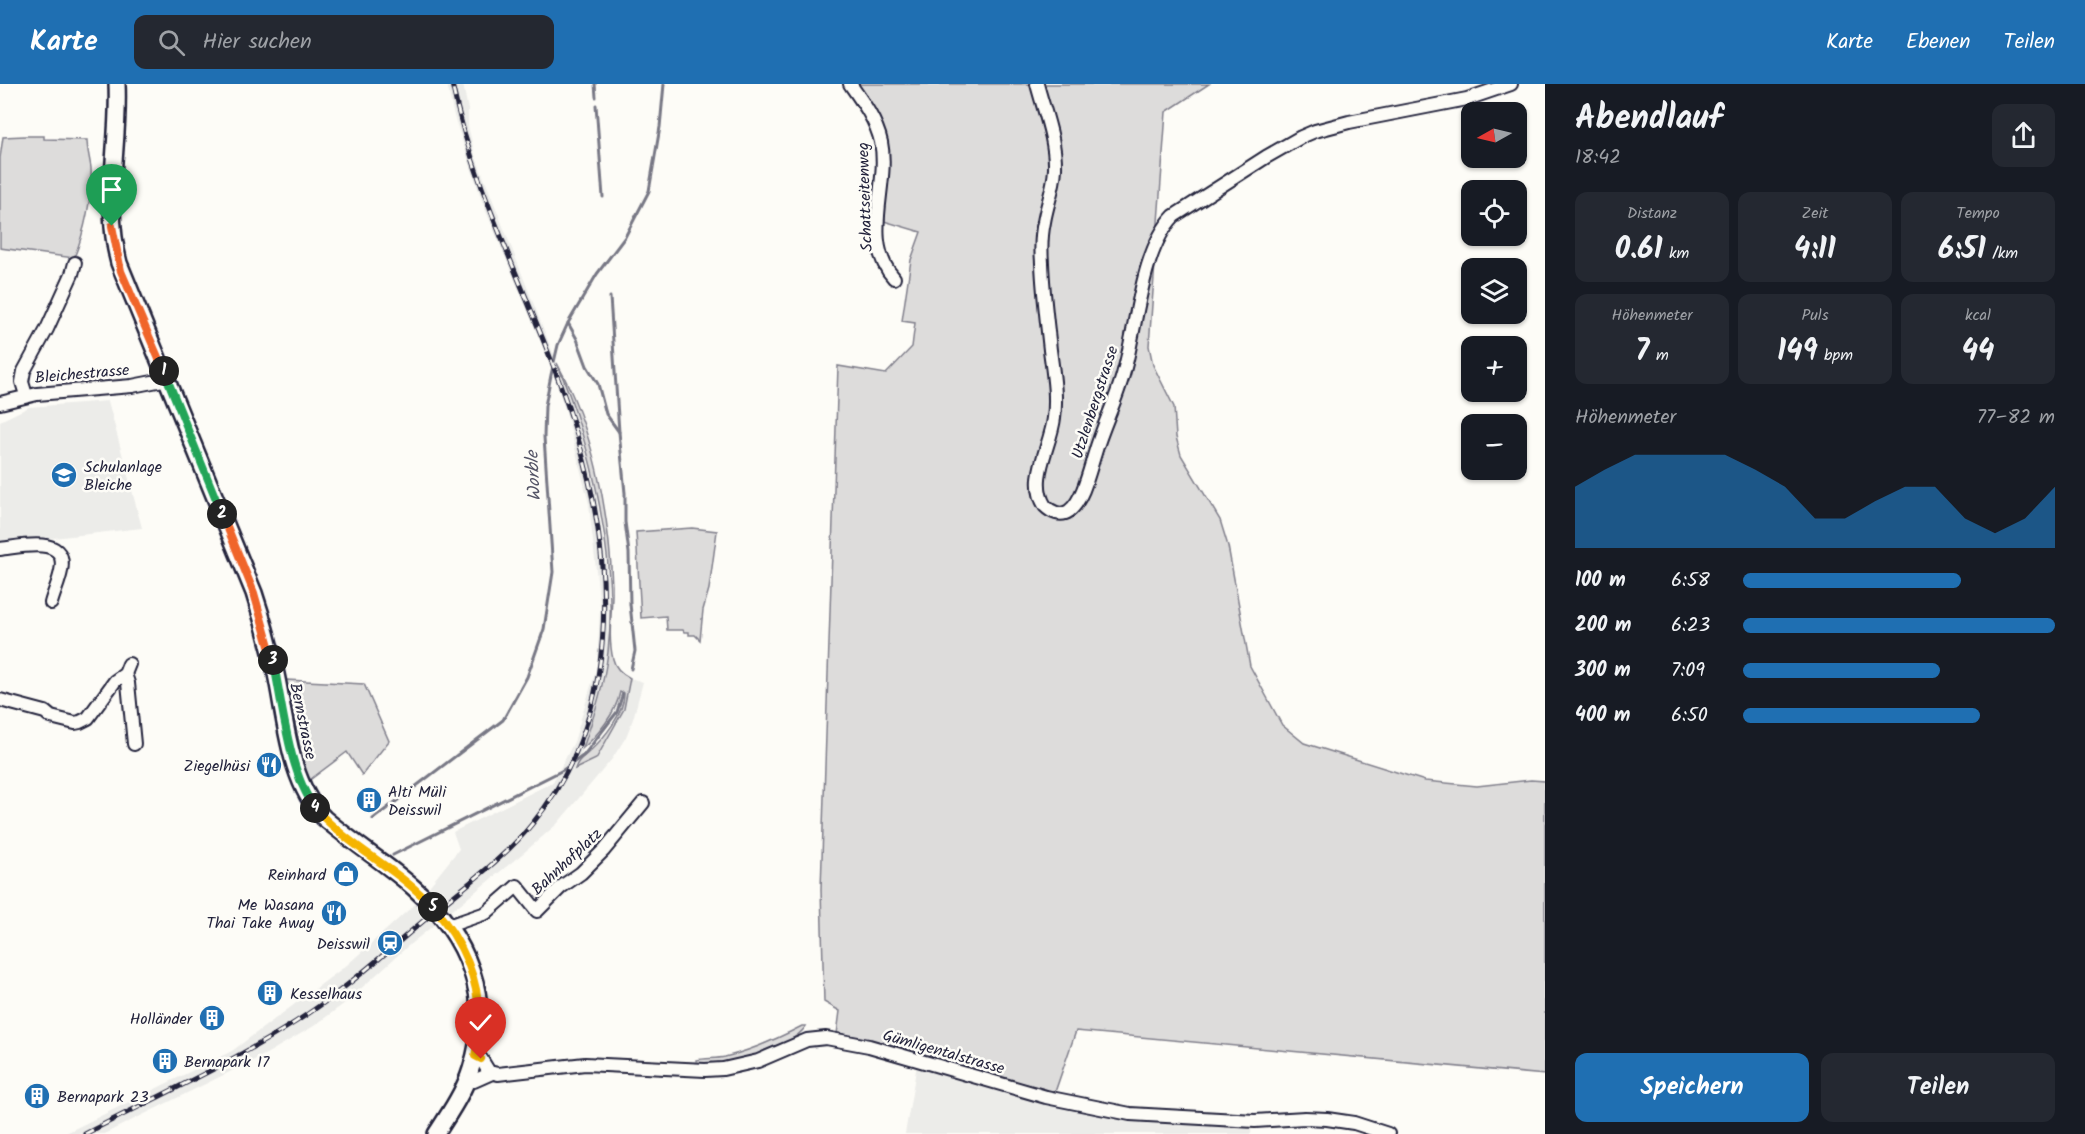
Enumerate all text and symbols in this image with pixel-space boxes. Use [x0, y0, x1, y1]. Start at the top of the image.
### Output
search box [134, 15, 554, 69]
text: Karte [30, 20, 98, 65]
text: Hier suchen [203, 25, 312, 60]
icon: search [155, 26, 188, 59]
text: Karte [1826, 26, 1873, 59]
text: Ebenen [1906, 26, 1971, 59]
text: Teilen [2004, 26, 2055, 59]
text: Abendlauf [1575, 93, 1723, 146]
north arrow [1461, 102, 1527, 168]
map controls [1461, 102, 1527, 480]
button: share [1992, 104, 2055, 167]
street label: Schattseitenweg [851, 142, 880, 252]
text: 18:42 [1575, 142, 1621, 174]
pin [86, 164, 137, 226]
icon: arrive [95, 173, 128, 206]
button: locate [1461, 180, 1527, 246]
text: Distanz [1627, 201, 1677, 226]
text: Zeit [1801, 201, 1829, 226]
text: Tempo [1956, 201, 2000, 226]
text: 0.61 [1615, 226, 1663, 274]
text: 4:11 [1794, 226, 1836, 274]
text: 6:51 [1938, 226, 1986, 274]
text: km [1663, 241, 1689, 266]
text: /km [1986, 241, 2018, 266]
button: layers [1461, 258, 1527, 324]
text: Höhenmeter [1612, 303, 1692, 328]
text: Puls [1801, 303, 1829, 328]
text: kcal [1965, 303, 1991, 328]
text: 7 [1635, 328, 1650, 376]
text: 149 [1777, 328, 1818, 376]
text: 44 [1962, 328, 1994, 376]
button: + [1461, 336, 1527, 402]
street label: Utzlenbergstrasse [1065, 343, 1125, 462]
text: m [1650, 343, 1669, 368]
text: bpm [1818, 343, 1853, 368]
pin: 1 [149, 356, 179, 386]
street label: Bleichestrasse [34, 358, 130, 391]
text: 1 [162, 358, 166, 383]
text: Höhenmeter [1575, 402, 1676, 434]
text: 77–82 m [1977, 402, 2055, 434]
button: − [1461, 414, 1527, 480]
water label: Worble [519, 448, 550, 502]
place label: Schulanlage Bleiche [84, 455, 162, 498]
school or university icon: Schulanlage Bleiche [49, 460, 79, 490]
pin: 2 [207, 499, 237, 529]
text: 2 [217, 501, 227, 526]
text: 100 m [1575, 565, 1626, 597]
text: 6:58 [1671, 565, 1710, 597]
text: 200 m [1575, 610, 1631, 642]
text: 6:23 [1671, 610, 1710, 642]
pin: 3 [258, 645, 288, 675]
text: 3 [269, 647, 277, 672]
text: 300 m [1575, 655, 1631, 687]
text: 7:09 [1671, 655, 1705, 687]
street label: Bernstrasse [282, 681, 323, 762]
text: 400 m [1575, 700, 1631, 732]
text: 6:50 [1671, 700, 1708, 732]
restaurant icon: Ziegelhüsi [254, 750, 284, 780]
place label: Ziegelhüsi [183, 754, 251, 779]
place label: Alti Müli Deisswil [388, 780, 447, 823]
building icon: Alti Müli Deisswil [354, 785, 384, 815]
pin: 4 [300, 793, 330, 823]
text: 4 [311, 795, 319, 820]
street label: Bahnhofplatz [526, 823, 608, 902]
shop icon: Reinhard [331, 859, 361, 889]
place label: Reinhard [268, 863, 327, 888]
pin: 5 [418, 892, 448, 922]
place label: Me Wasana Thai Take Away [206, 893, 314, 936]
text: 5 [429, 894, 437, 919]
restaurant icon: Me Wasana Thai Take Away [319, 898, 349, 928]
station icon: Deisswil [375, 928, 405, 958]
place label: Deisswil [317, 932, 370, 957]
building icon: Kesselhaus [255, 978, 285, 1008]
place label: Kesselhaus [290, 982, 362, 1007]
pin [455, 997, 506, 1059]
building icon: Holländer [197, 1003, 227, 1033]
icon: check [464, 1006, 497, 1039]
place label: Holländer [130, 1007, 194, 1032]
street label: Gümligentalstrasse [880, 1023, 1007, 1082]
building icon: Bernapark 17 [150, 1046, 180, 1076]
place label: Bernapark 17 [184, 1050, 270, 1075]
button: Speichern [1575, 1053, 1809, 1122]
button: Teilen [1821, 1053, 2055, 1122]
building icon: Bernapark 23 [22, 1081, 52, 1111]
place label: Bernapark 23 [57, 1085, 149, 1110]

